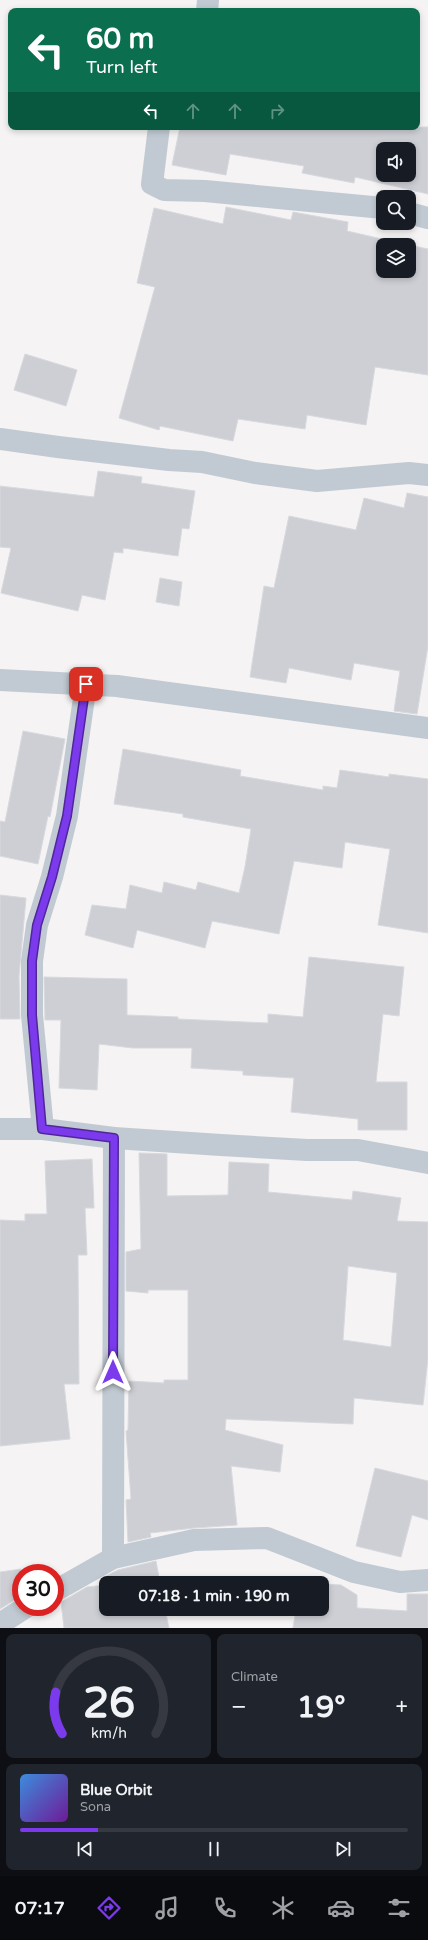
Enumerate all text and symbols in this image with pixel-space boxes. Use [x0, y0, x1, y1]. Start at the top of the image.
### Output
text: 60 m [86, 22, 154, 56]
icon: left [20, 24, 72, 76]
text: Turn left [86, 56, 158, 78]
icon: left [140, 100, 162, 122]
icon: ahead [182, 100, 204, 122]
icon: ahead [224, 100, 246, 122]
icon: right [266, 100, 288, 122]
map controls [376, 142, 416, 278]
button: sound [376, 142, 416, 182]
button: search [376, 190, 416, 230]
button: layers [376, 238, 416, 278]
pin [69, 667, 103, 701]
icon: arrive [75, 673, 97, 695]
position arrow [92, 1351, 134, 1393]
speed limit sign: 30 [12, 1564, 64, 1616]
text: 07:18 · 1 min · 190 m [139, 1587, 289, 1605]
text: Climate [231, 1669, 278, 1685]
text: 26 [82, 1679, 135, 1729]
text: 19° [297, 1689, 346, 1726]
text: − [231, 1694, 247, 1720]
text: + [396, 1694, 408, 1720]
text: km/h [91, 1725, 126, 1742]
text: Blue Orbit [80, 1781, 152, 1799]
text: Sona [80, 1799, 111, 1815]
icon: previous [74, 1838, 96, 1860]
icon: pause [203, 1838, 225, 1860]
icon: next [332, 1838, 354, 1860]
icon: directions [95, 1894, 123, 1922]
icon: music [153, 1894, 181, 1922]
icon: phone [211, 1894, 239, 1922]
icon: climate [269, 1894, 297, 1922]
icon: car [327, 1894, 355, 1922]
icon: filters [385, 1894, 413, 1922]
text: 07:17 [15, 1897, 65, 1919]

